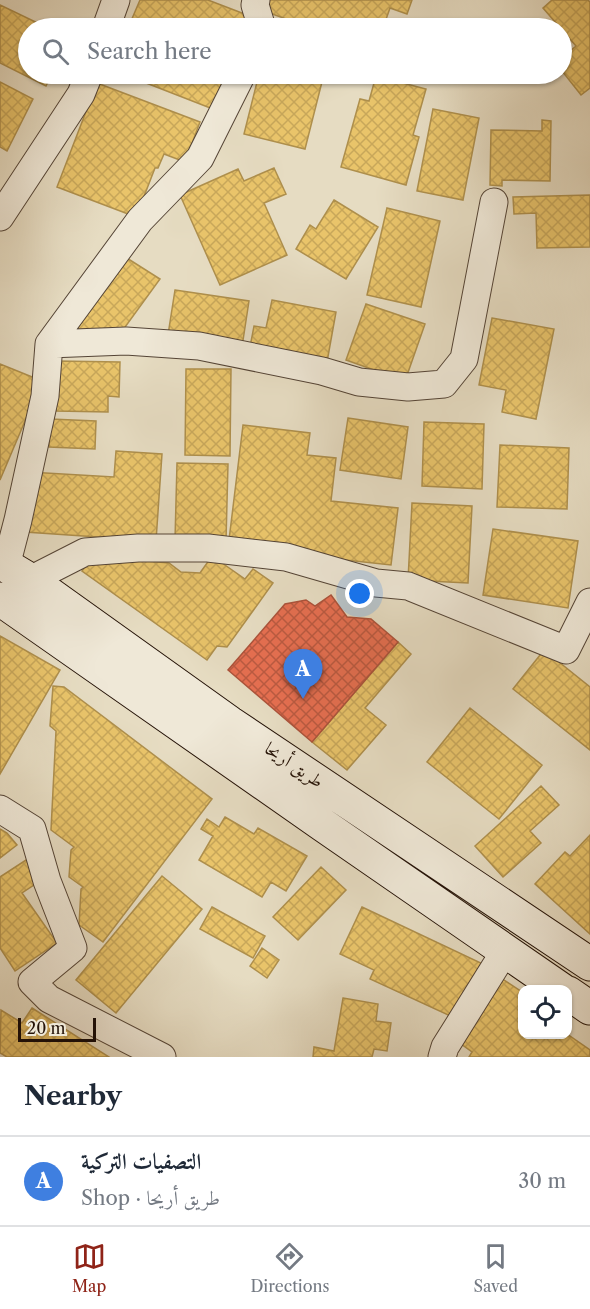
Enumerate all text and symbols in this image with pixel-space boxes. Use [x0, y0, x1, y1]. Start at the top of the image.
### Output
search box [18, 18, 572, 84]
icon: search [39, 35, 72, 68]
text: Search here [87, 38, 212, 65]
your location [345, 579, 374, 608]
pin: A [284, 650, 322, 699]
street label: طريق أريحا [260, 736, 329, 793]
map controls [518, 985, 572, 1039]
button: locate [518, 985, 572, 1039]
scale bar [18, 1015, 96, 1042]
text: 20 m [27, 1018, 66, 1038]
text: Nearby [24, 1080, 122, 1112]
text: التصفيات التركية [81, 1148, 201, 1175]
text: A [36, 1169, 51, 1193]
text: 30 m [518, 1169, 566, 1193]
text: Shop · طريق أريحا [81, 1186, 220, 1210]
tab: Map [72, 1240, 106, 1296]
tab: Directions [250, 1240, 329, 1296]
tab: Saved [474, 1240, 518, 1296]

